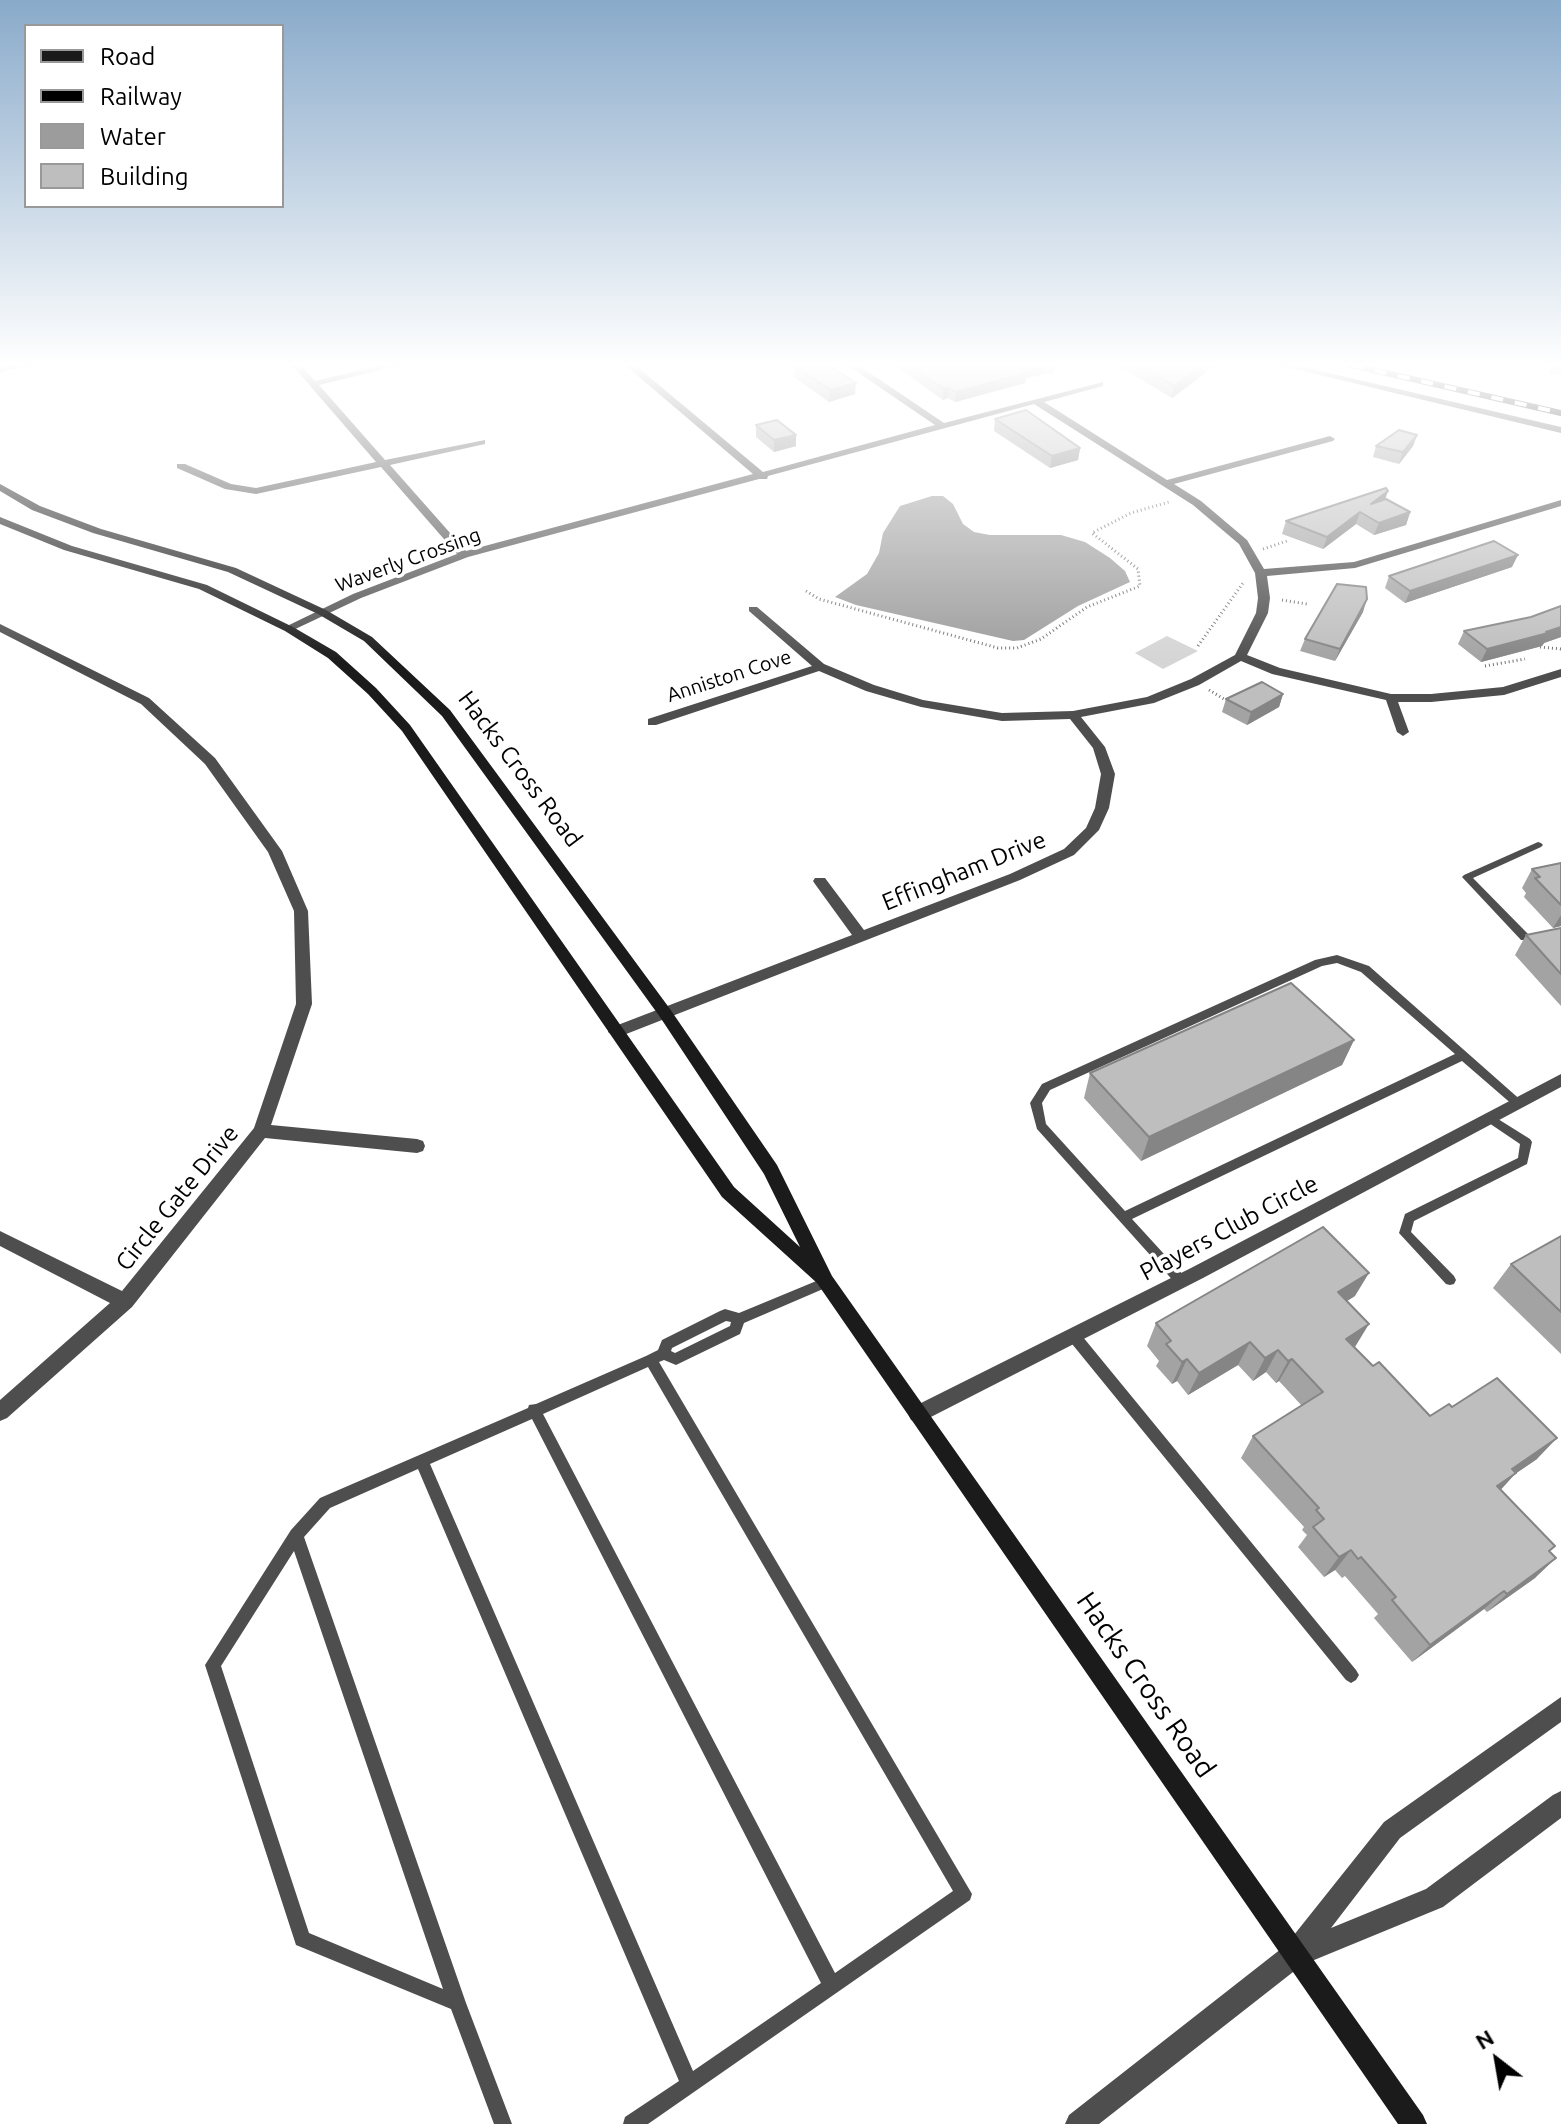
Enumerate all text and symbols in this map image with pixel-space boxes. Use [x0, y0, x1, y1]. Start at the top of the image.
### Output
legend [24, 24, 284, 208]
text: Road [100, 43, 155, 70]
text: Railway [100, 83, 182, 110]
text: Water [100, 123, 166, 150]
text: Building [100, 163, 188, 190]
street label: Waverly Crossing [332, 523, 484, 597]
street label: Anniston Cove [664, 645, 794, 707]
street label: Hacks Cross Road [452, 685, 588, 853]
street label: Effingham Drive [878, 825, 1050, 917]
street label: Circle Gate Drive [110, 1119, 244, 1277]
street label: Players Club Circle [1135, 1169, 1323, 1287]
street label: Hacks Cross Road [1069, 1586, 1223, 1784]
north arrow [1457, 2020, 1537, 2100]
text: N [1471, 2024, 1498, 2054]

